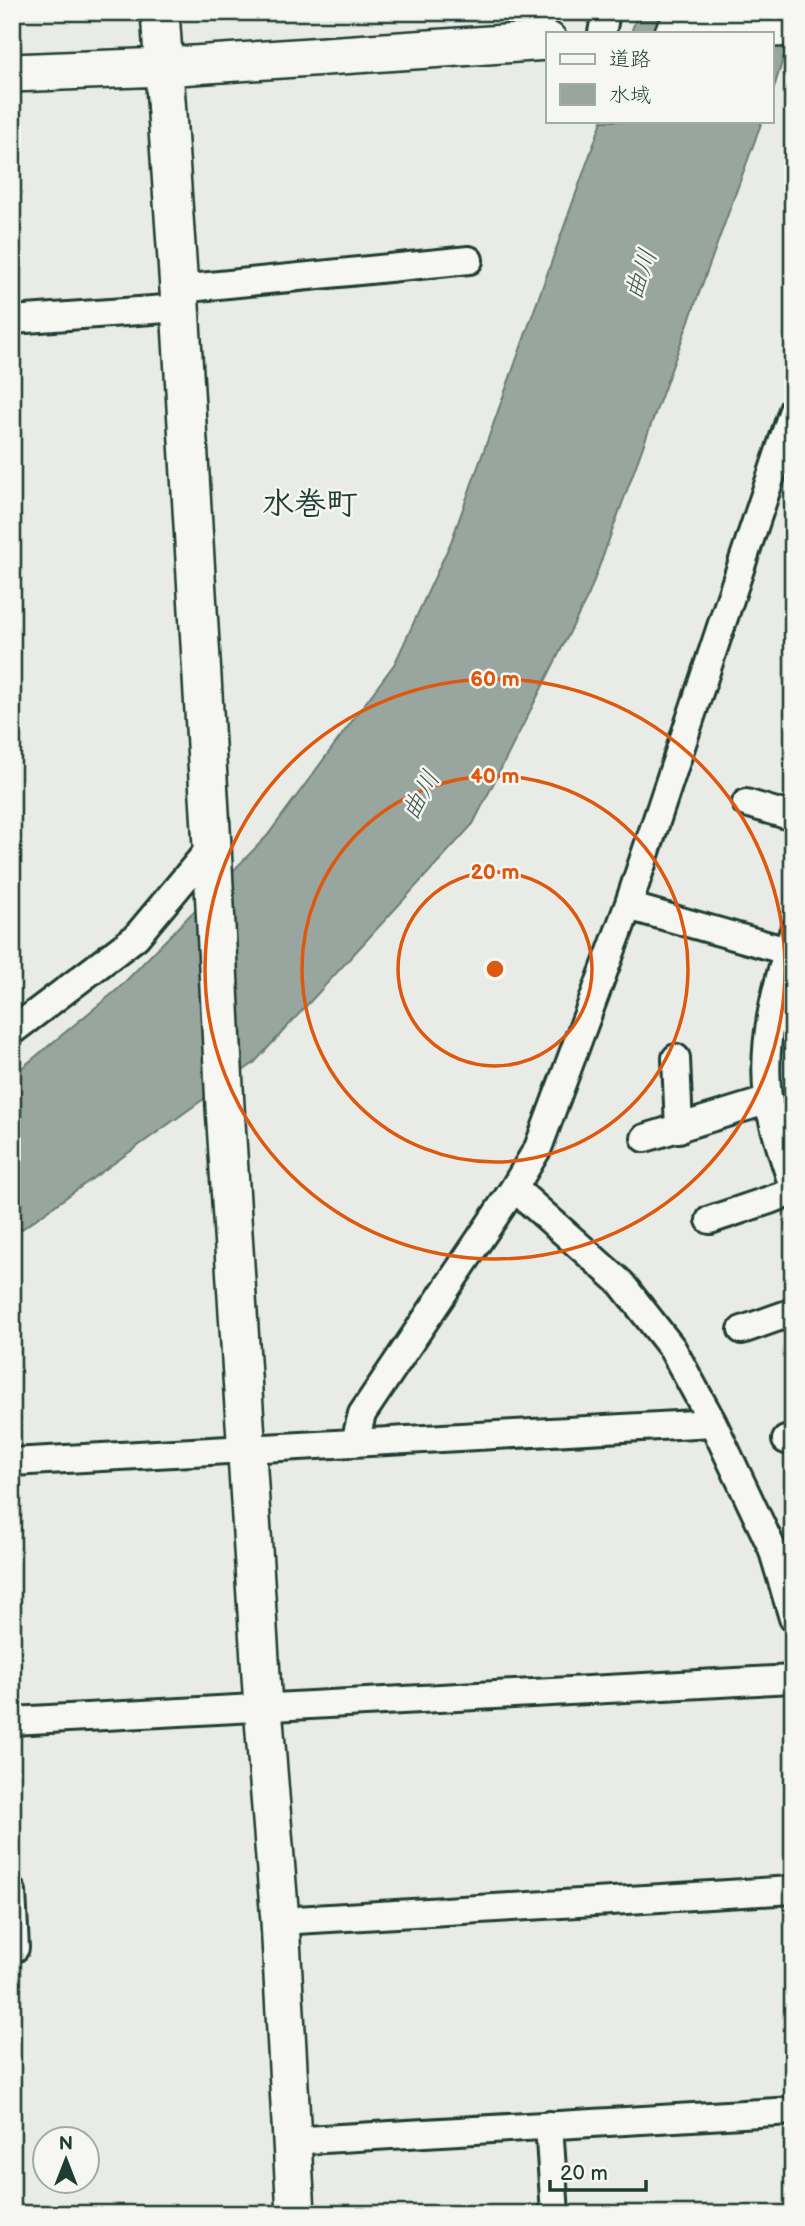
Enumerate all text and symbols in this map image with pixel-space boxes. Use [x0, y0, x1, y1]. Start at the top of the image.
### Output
legend [546, 32, 774, 122]
text: 道路 [609, 47, 651, 72]
text: 水域 [609, 83, 651, 108]
water label: 曲川 [618, 245, 665, 304]
district label: 水巻町 [262, 485, 358, 524]
text: 60 m [470, 667, 520, 692]
text: 40 m [470, 764, 520, 789]
water label: 曲川 [395, 765, 447, 826]
text: 20 m [471, 860, 519, 885]
centre of rings [483, 957, 507, 981]
north arrow [32, 2124, 102, 2194]
text: N [59, 2133, 73, 2156]
scale bar [550, 2149, 646, 2193]
text: 20 m [560, 2161, 608, 2186]

